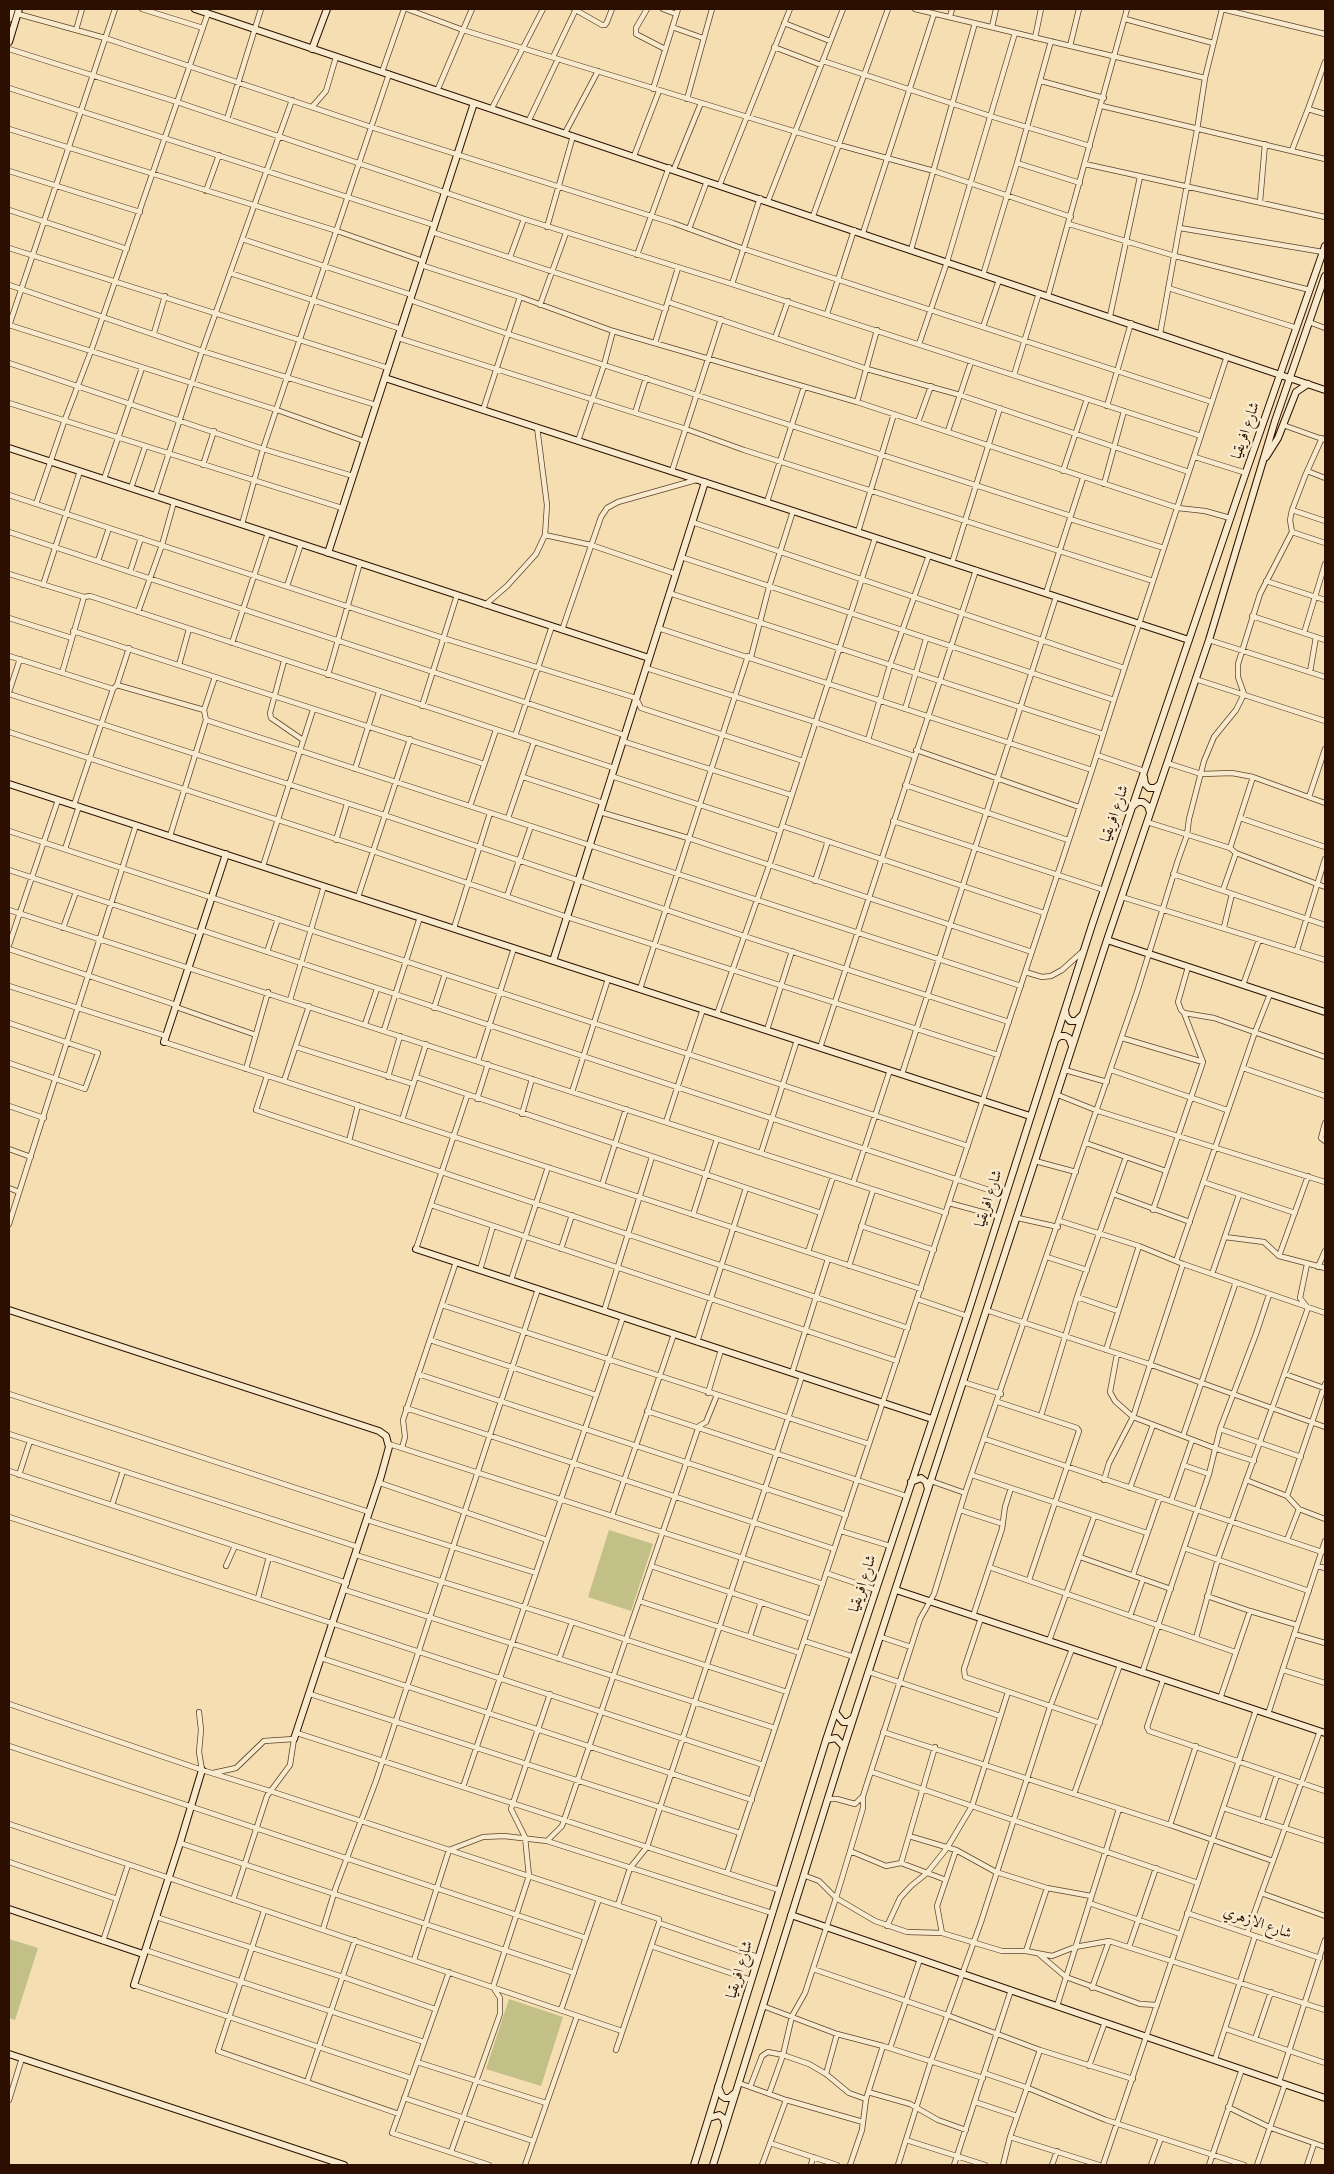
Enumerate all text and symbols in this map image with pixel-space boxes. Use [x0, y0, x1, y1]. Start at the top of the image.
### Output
street label: شارع افريقيا [1229, 400, 1265, 462]
street label: شارع افريقيا [1098, 783, 1134, 845]
street label: شارع افريقيا [972, 1168, 1008, 1230]
street label: شارع افريقيا [846, 1553, 882, 1615]
street label: شارع الازهري [1220, 1904, 1294, 1944]
street label: شارع افريقيا [724, 1939, 758, 2001]

